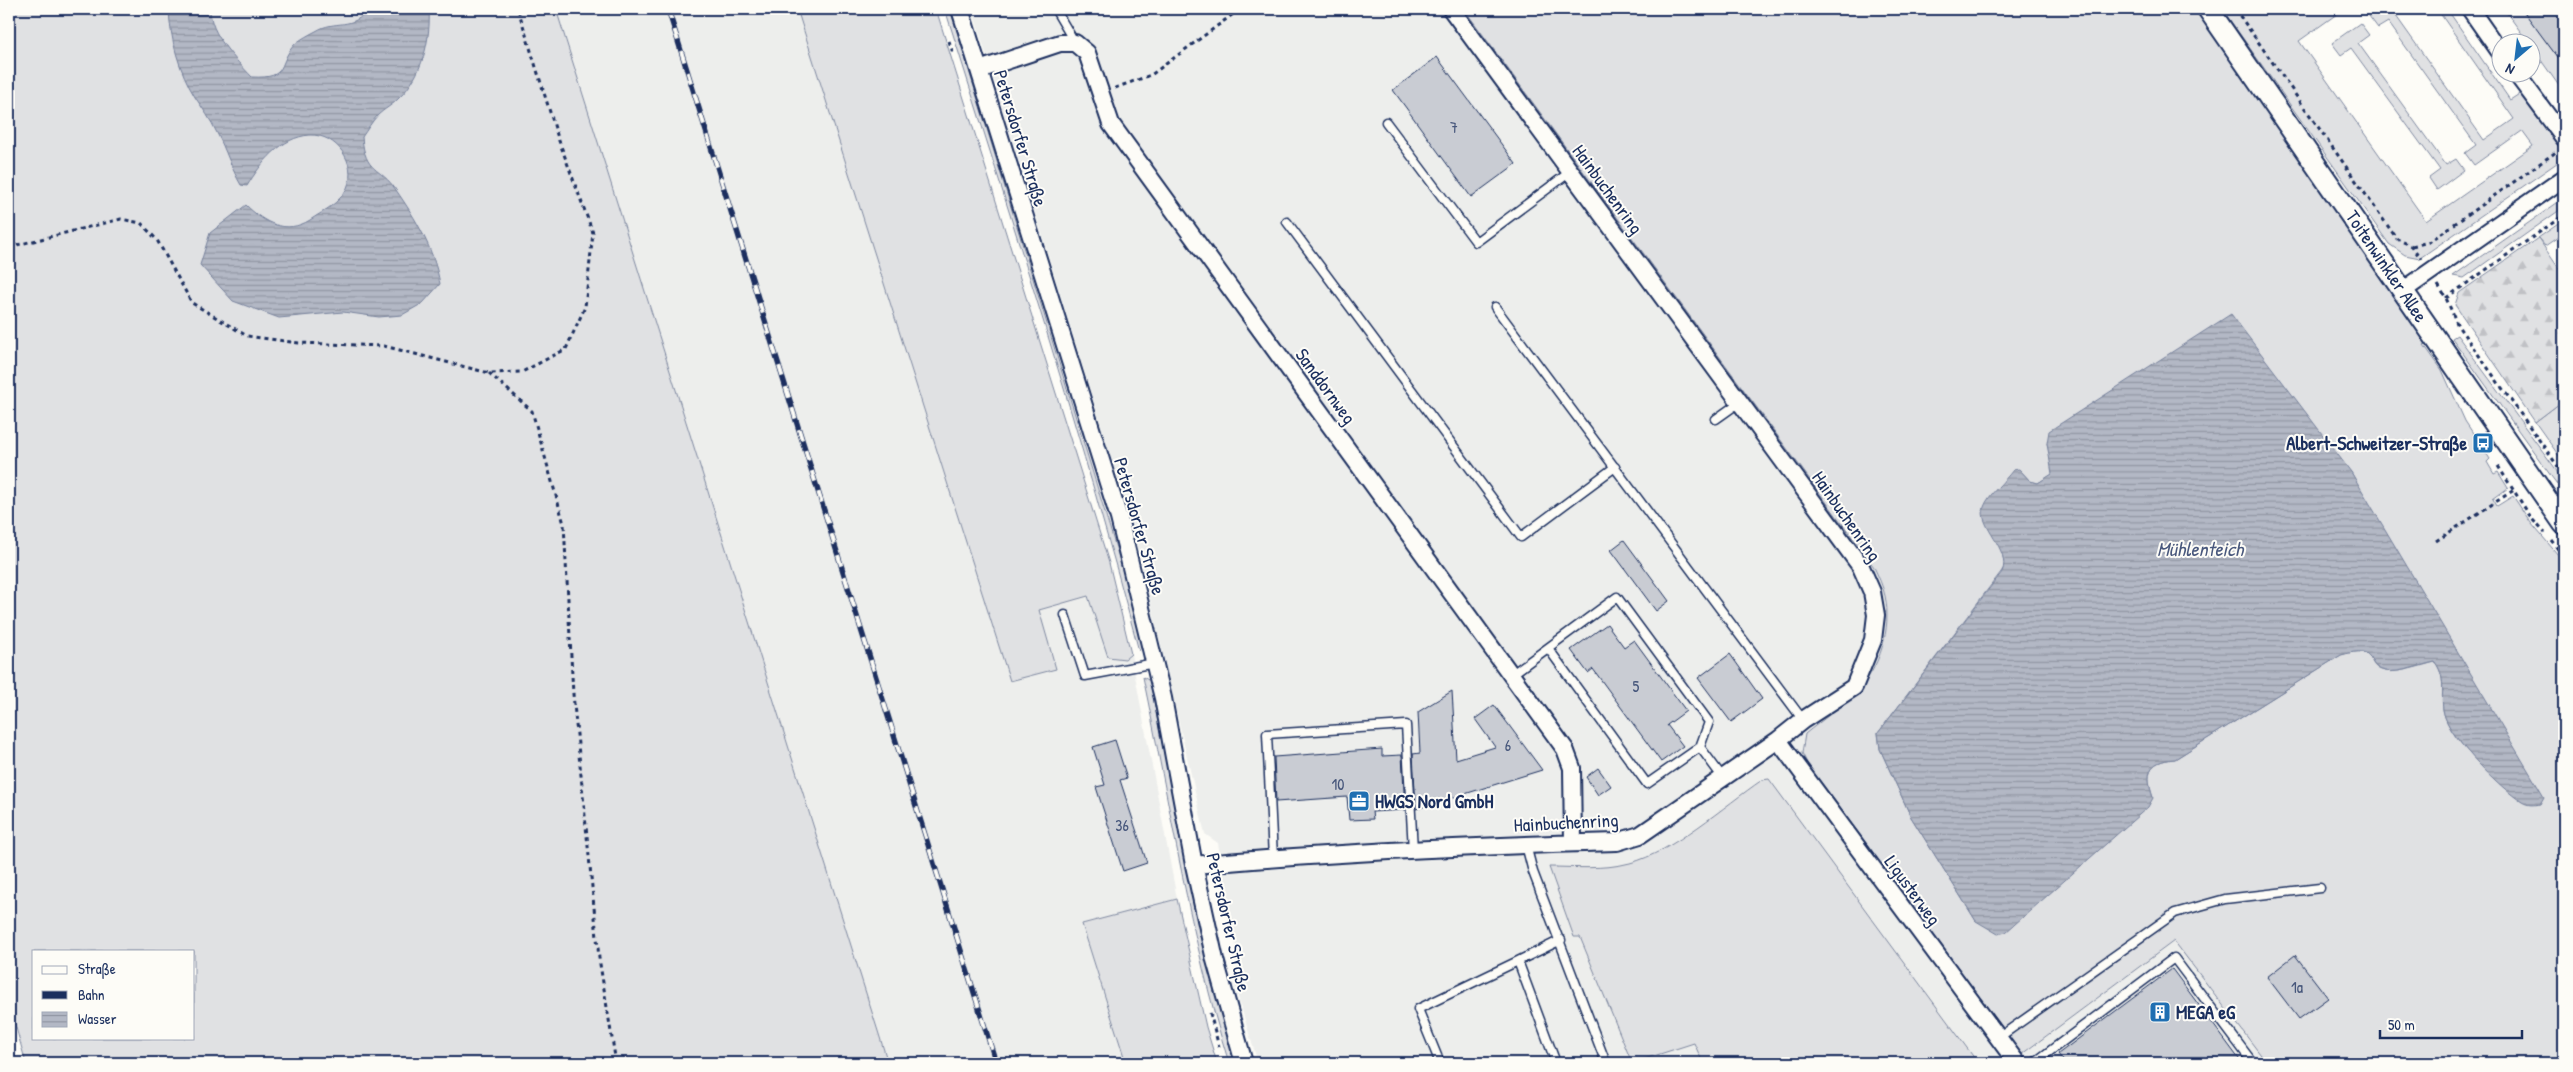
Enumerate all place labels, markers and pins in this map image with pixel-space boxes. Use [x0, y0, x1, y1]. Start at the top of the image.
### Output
place label: Albert-Schweitzer-Straße [2286, 430, 2467, 457]
bus stop icon: Albert-Schweitzer-Straße [2471, 431, 2495, 455]
place label: HWGS Nord GmbH [1375, 788, 1494, 814]
office icon: HWGS Nord GmbH [1347, 789, 1371, 813]
place label: MEGA eG [2176, 999, 2236, 1025]
building icon: MEGA eG [2148, 1000, 2172, 1024]

